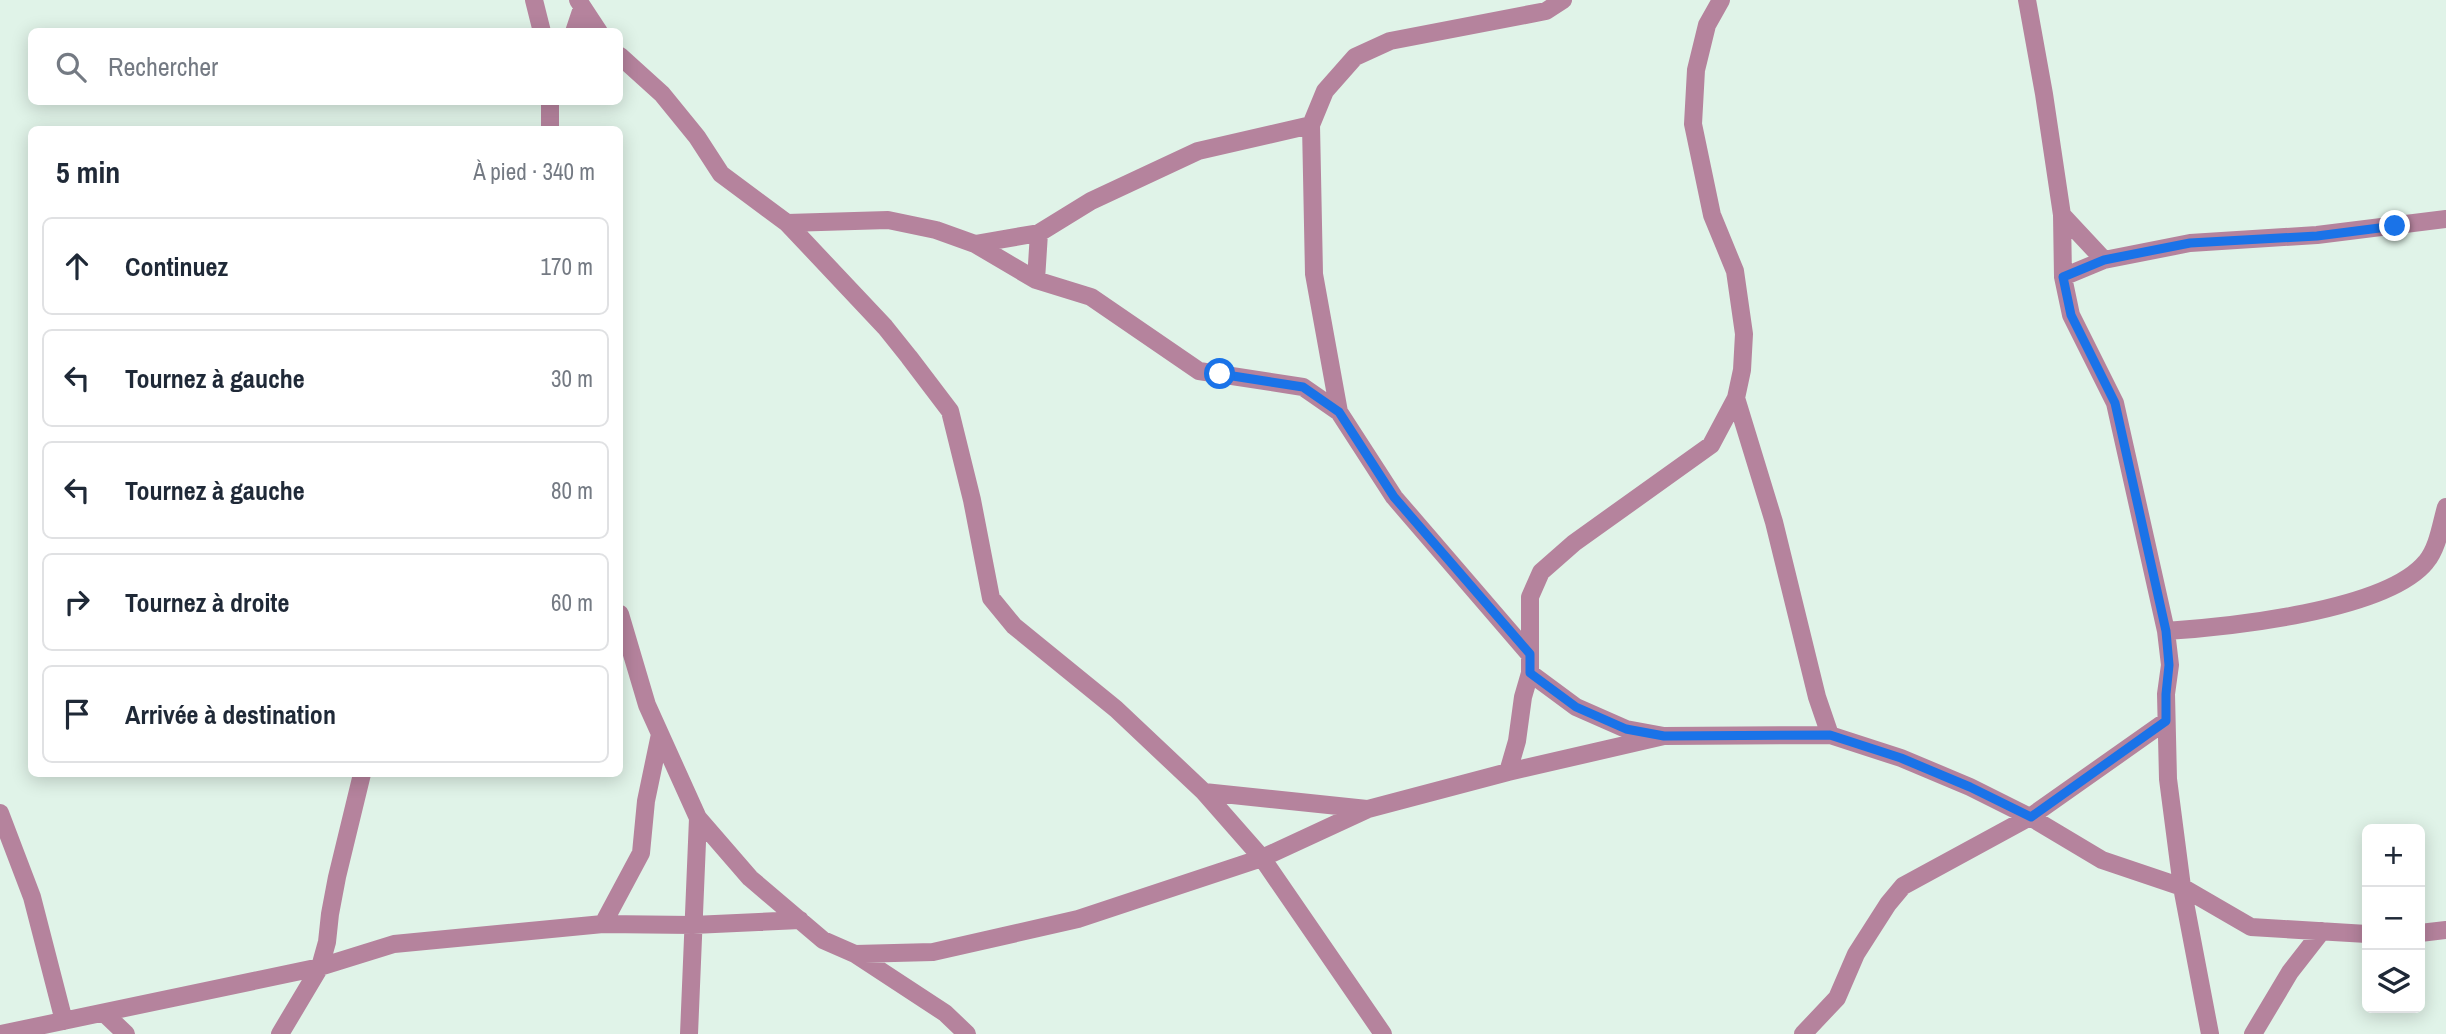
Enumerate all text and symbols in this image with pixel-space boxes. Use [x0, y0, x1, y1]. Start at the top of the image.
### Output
search box [28, 28, 623, 105]
icon: search [52, 48, 90, 86]
text: Rechercher [108, 49, 218, 84]
text: 5 min [56, 152, 120, 192]
text: À pied · 340 m [473, 156, 595, 187]
route end [2379, 210, 2410, 241]
icon: ahead [58, 247, 96, 285]
text: Continuez [125, 249, 228, 284]
text: 170 m [541, 251, 593, 282]
route start [1204, 358, 1235, 389]
icon: left [58, 359, 96, 397]
text: Tournez à gauche [125, 361, 305, 396]
text: 30 m [551, 363, 593, 394]
icon: left [58, 471, 96, 509]
text: Tournez à gauche [125, 473, 305, 508]
text: 80 m [551, 475, 593, 506]
icon: right [58, 583, 96, 621]
text: Tournez à droite [125, 585, 289, 620]
text: 60 m [551, 587, 593, 618]
icon: arrive [58, 695, 96, 733]
text: Arrivée à destination [125, 697, 336, 732]
map controls [2362, 824, 2425, 1013]
button: + [2362, 824, 2425, 887]
button: − [2362, 887, 2425, 950]
button: layers [2362, 950, 2425, 1013]

